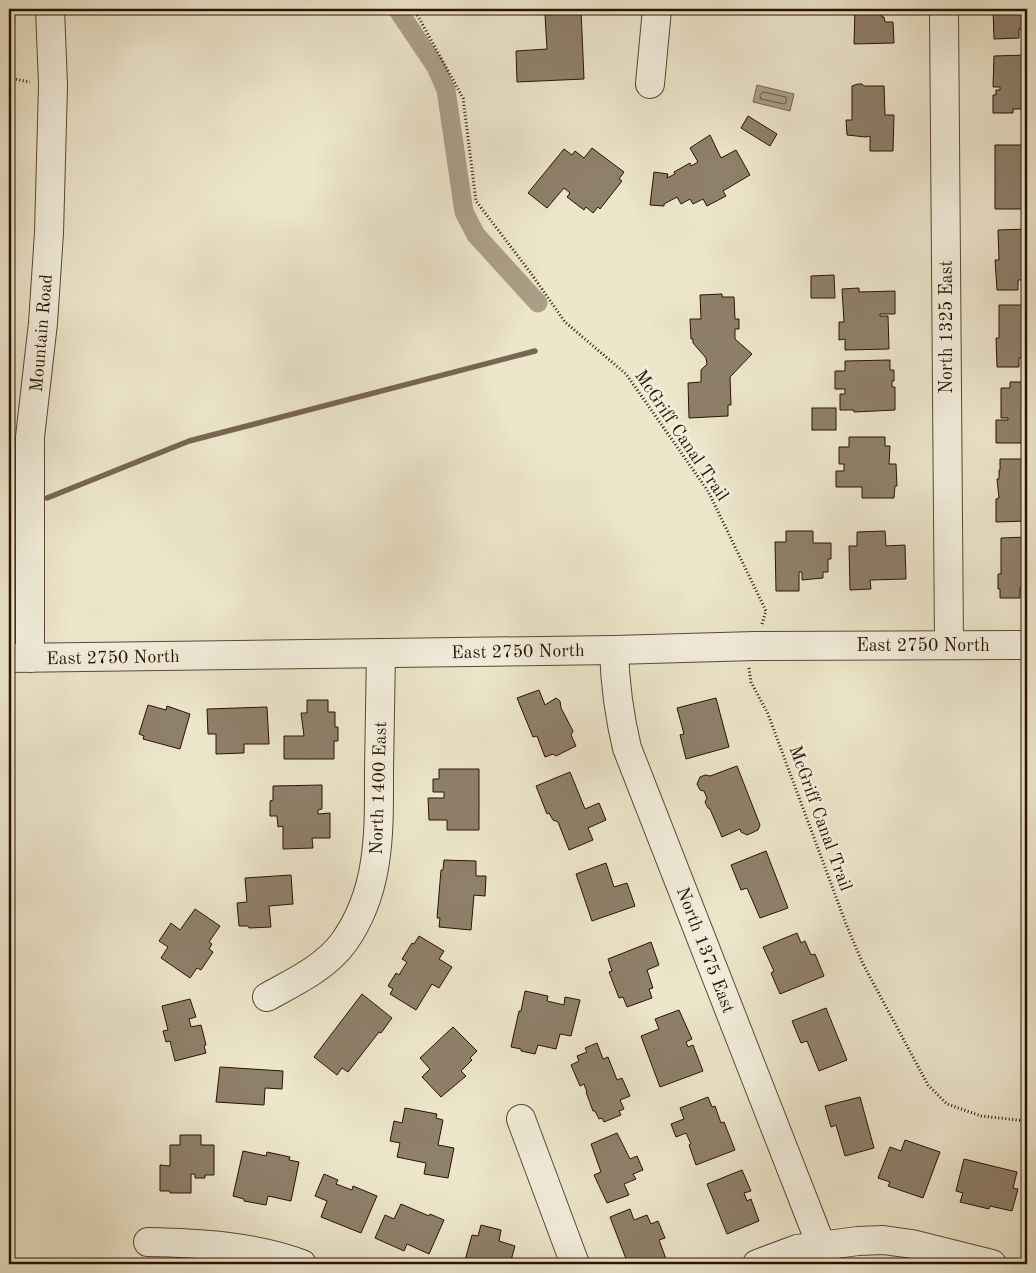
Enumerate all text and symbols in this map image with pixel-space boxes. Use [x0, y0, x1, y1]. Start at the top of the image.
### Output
street label: North 1325 East [938, 260, 956, 394]
street label: Mountain Road [28, 273, 56, 393]
street label: McGriff Canal Trail [631, 367, 732, 504]
street label: East 2750 North [856, 637, 990, 655]
street label: East 2750 North [451, 642, 585, 662]
street label: East 2750 North [46, 648, 180, 668]
street label: North 1400 East [368, 721, 390, 855]
street label: McGriff Canal Trail [785, 743, 855, 894]
street label: North 1375 East [673, 885, 737, 1016]

